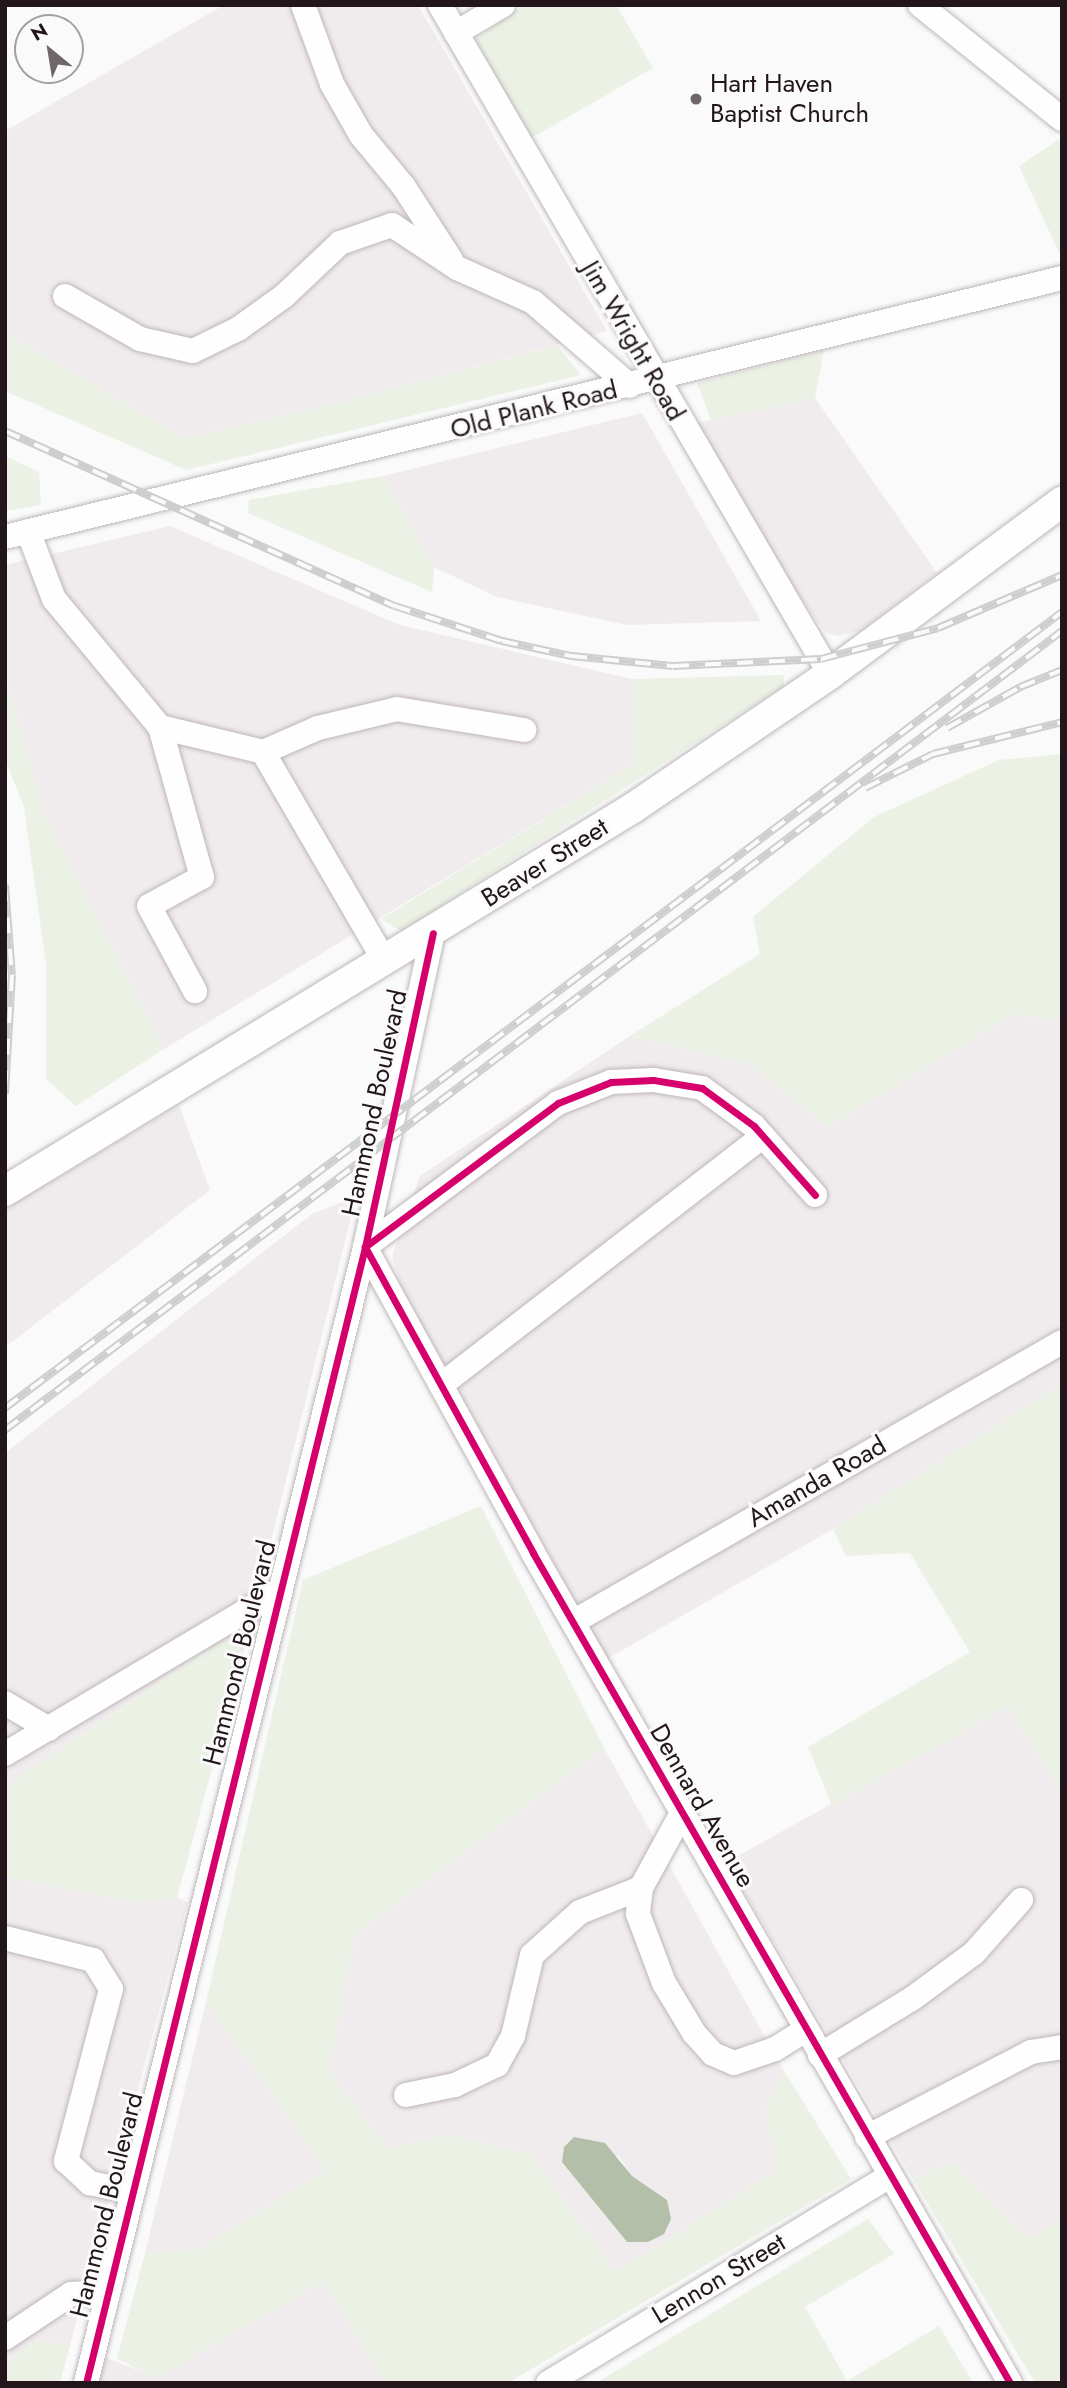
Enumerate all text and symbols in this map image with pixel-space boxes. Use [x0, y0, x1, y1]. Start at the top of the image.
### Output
north arrow [14, 14, 84, 84]
text: N [26, 17, 53, 48]
place label: Hart Haven Baptist Church [710, 68, 869, 130]
marker: Hart Haven Baptist Church [688, 91, 704, 107]
street label: Jim Wright Road [575, 256, 691, 426]
street label: Old Plank Road [447, 374, 621, 446]
street label: Beaver Street [476, 812, 614, 914]
street label: Hammond Boulevard [336, 987, 414, 1219]
street label: Amanda Road [742, 1430, 892, 1534]
street label: Hammond Boulevard [197, 1537, 283, 1769]
street label: Dennard Avenue [643, 1719, 761, 1893]
street label: Hammond Boulevard [64, 2089, 150, 2321]
street label: Lennon Street [647, 2227, 791, 2331]

